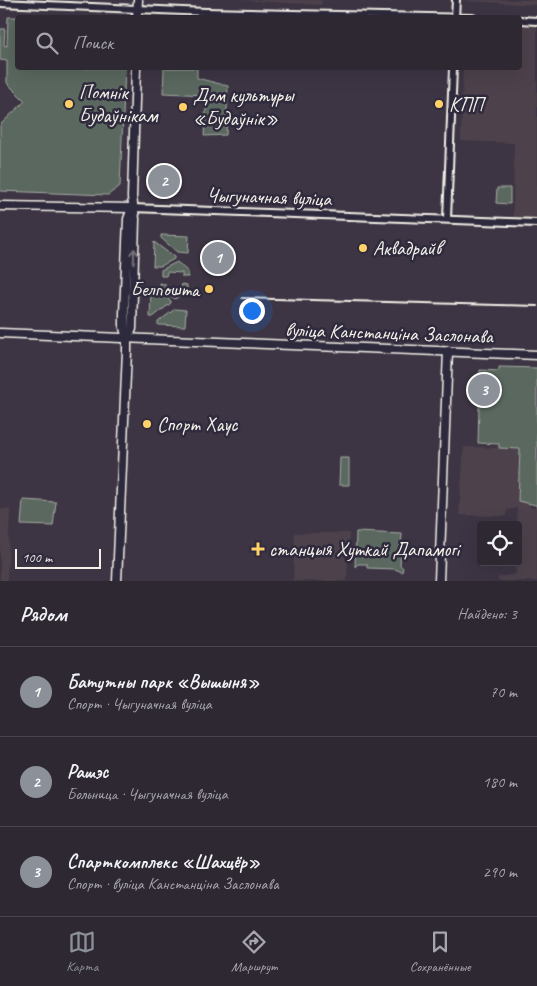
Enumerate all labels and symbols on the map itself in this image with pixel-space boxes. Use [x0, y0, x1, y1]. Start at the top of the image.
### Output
place label: Помнік Будаўнікам [79, 80, 159, 128]
place label: Дом культуры «Будаўнік» [193, 83, 295, 131]
place label: КПП [449, 92, 487, 117]
marker: Помнік Будаўнікам [63, 98, 75, 110]
marker: КПП [433, 98, 445, 110]
marker: Дом культуры «Будаўнік» [177, 101, 189, 113]
pin: 2 [148, 162, 180, 200]
street label: Чыгуначная вуліца [206, 182, 333, 212]
place label: Аквадрайв [373, 236, 446, 261]
pin: 1 [202, 239, 234, 277]
marker: Аквадрайв [357, 242, 369, 254]
one-way arrow [129, 248, 139, 264]
place label: Белпошта [131, 277, 201, 302]
marker: Белпошта [203, 283, 215, 295]
your location [239, 298, 265, 324]
street label: вуліца Канстанціна Заслонава [285, 317, 495, 349]
pin: 3 [468, 371, 500, 409]
place label: Спорт Хаус [157, 412, 238, 437]
marker: Спорт Хаус [141, 418, 153, 430]
place label: станцыя Хуткай Дапамогі [269, 537, 461, 562]
marker: станцыя Хуткай Дапамогі [251, 542, 265, 556]
scale bar [15, 546, 101, 569]

